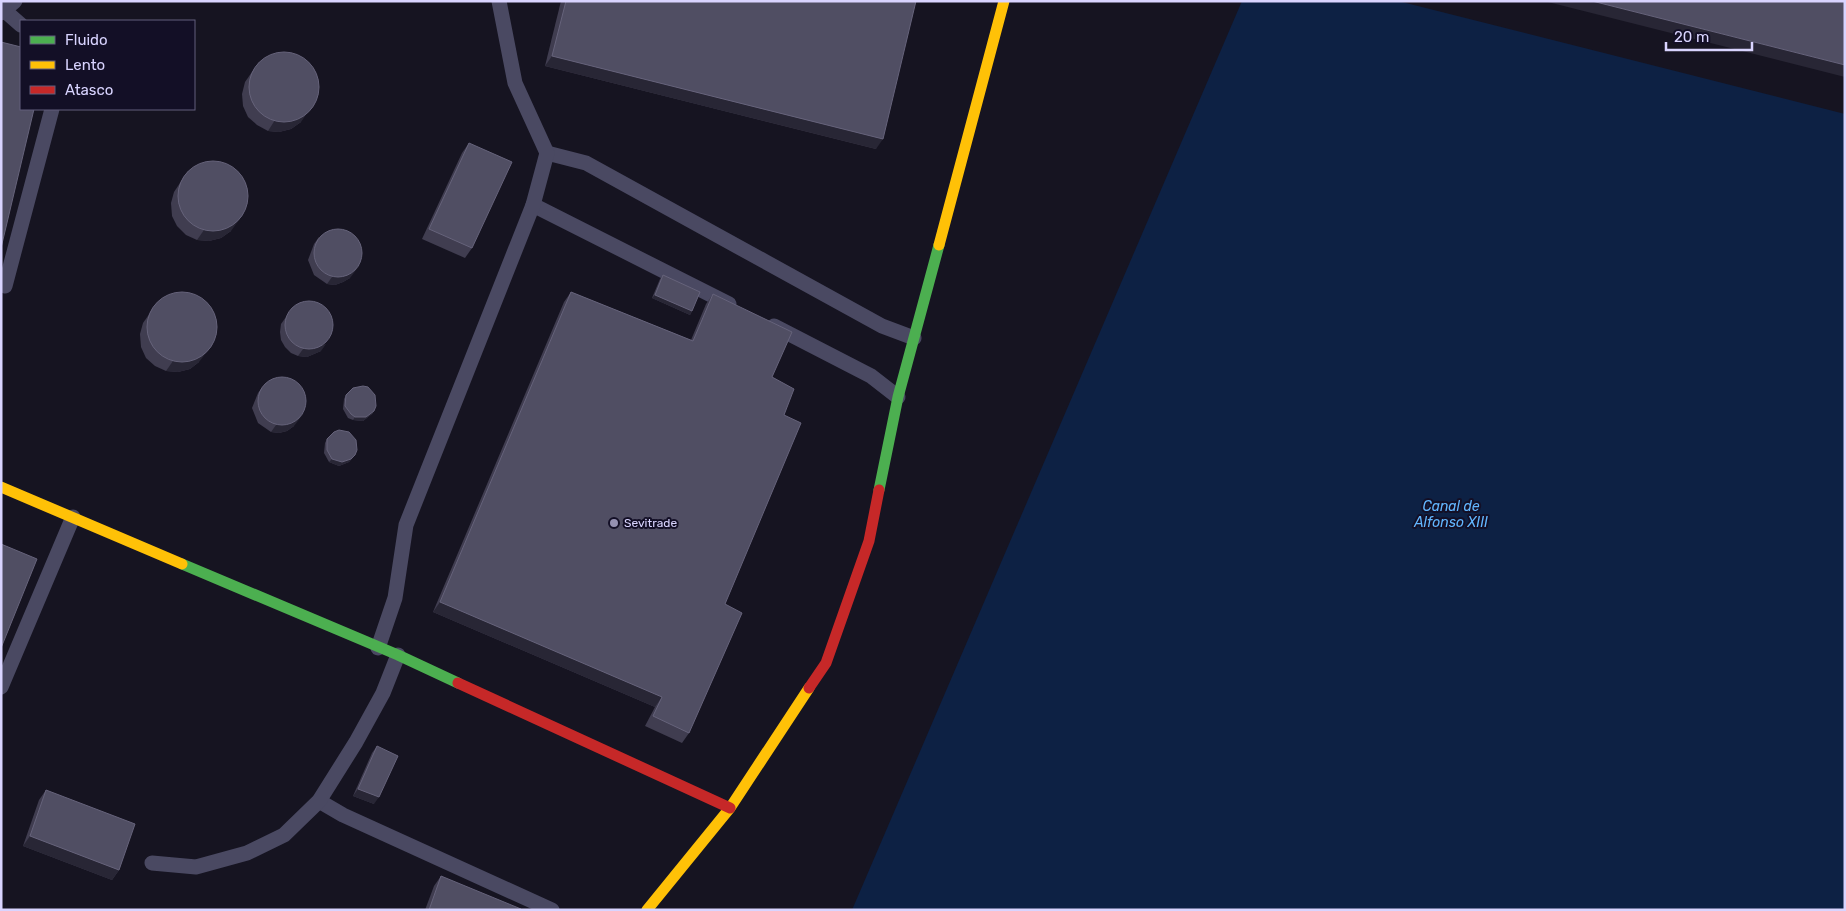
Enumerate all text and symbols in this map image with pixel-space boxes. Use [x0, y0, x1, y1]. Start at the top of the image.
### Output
legend [20, 20, 195, 110]
scale bar [1666, 20, 1752, 52]
text: 20 m [1674, 28, 1709, 46]
text: Fluido [65, 31, 108, 49]
text: Lento [65, 56, 105, 74]
text: Atasco [65, 81, 113, 99]
water label: Canal de Alfonso XIII [1413, 498, 1488, 531]
place label: Sevitrade [624, 516, 677, 530]
marker: Sevitrade [608, 517, 620, 529]

